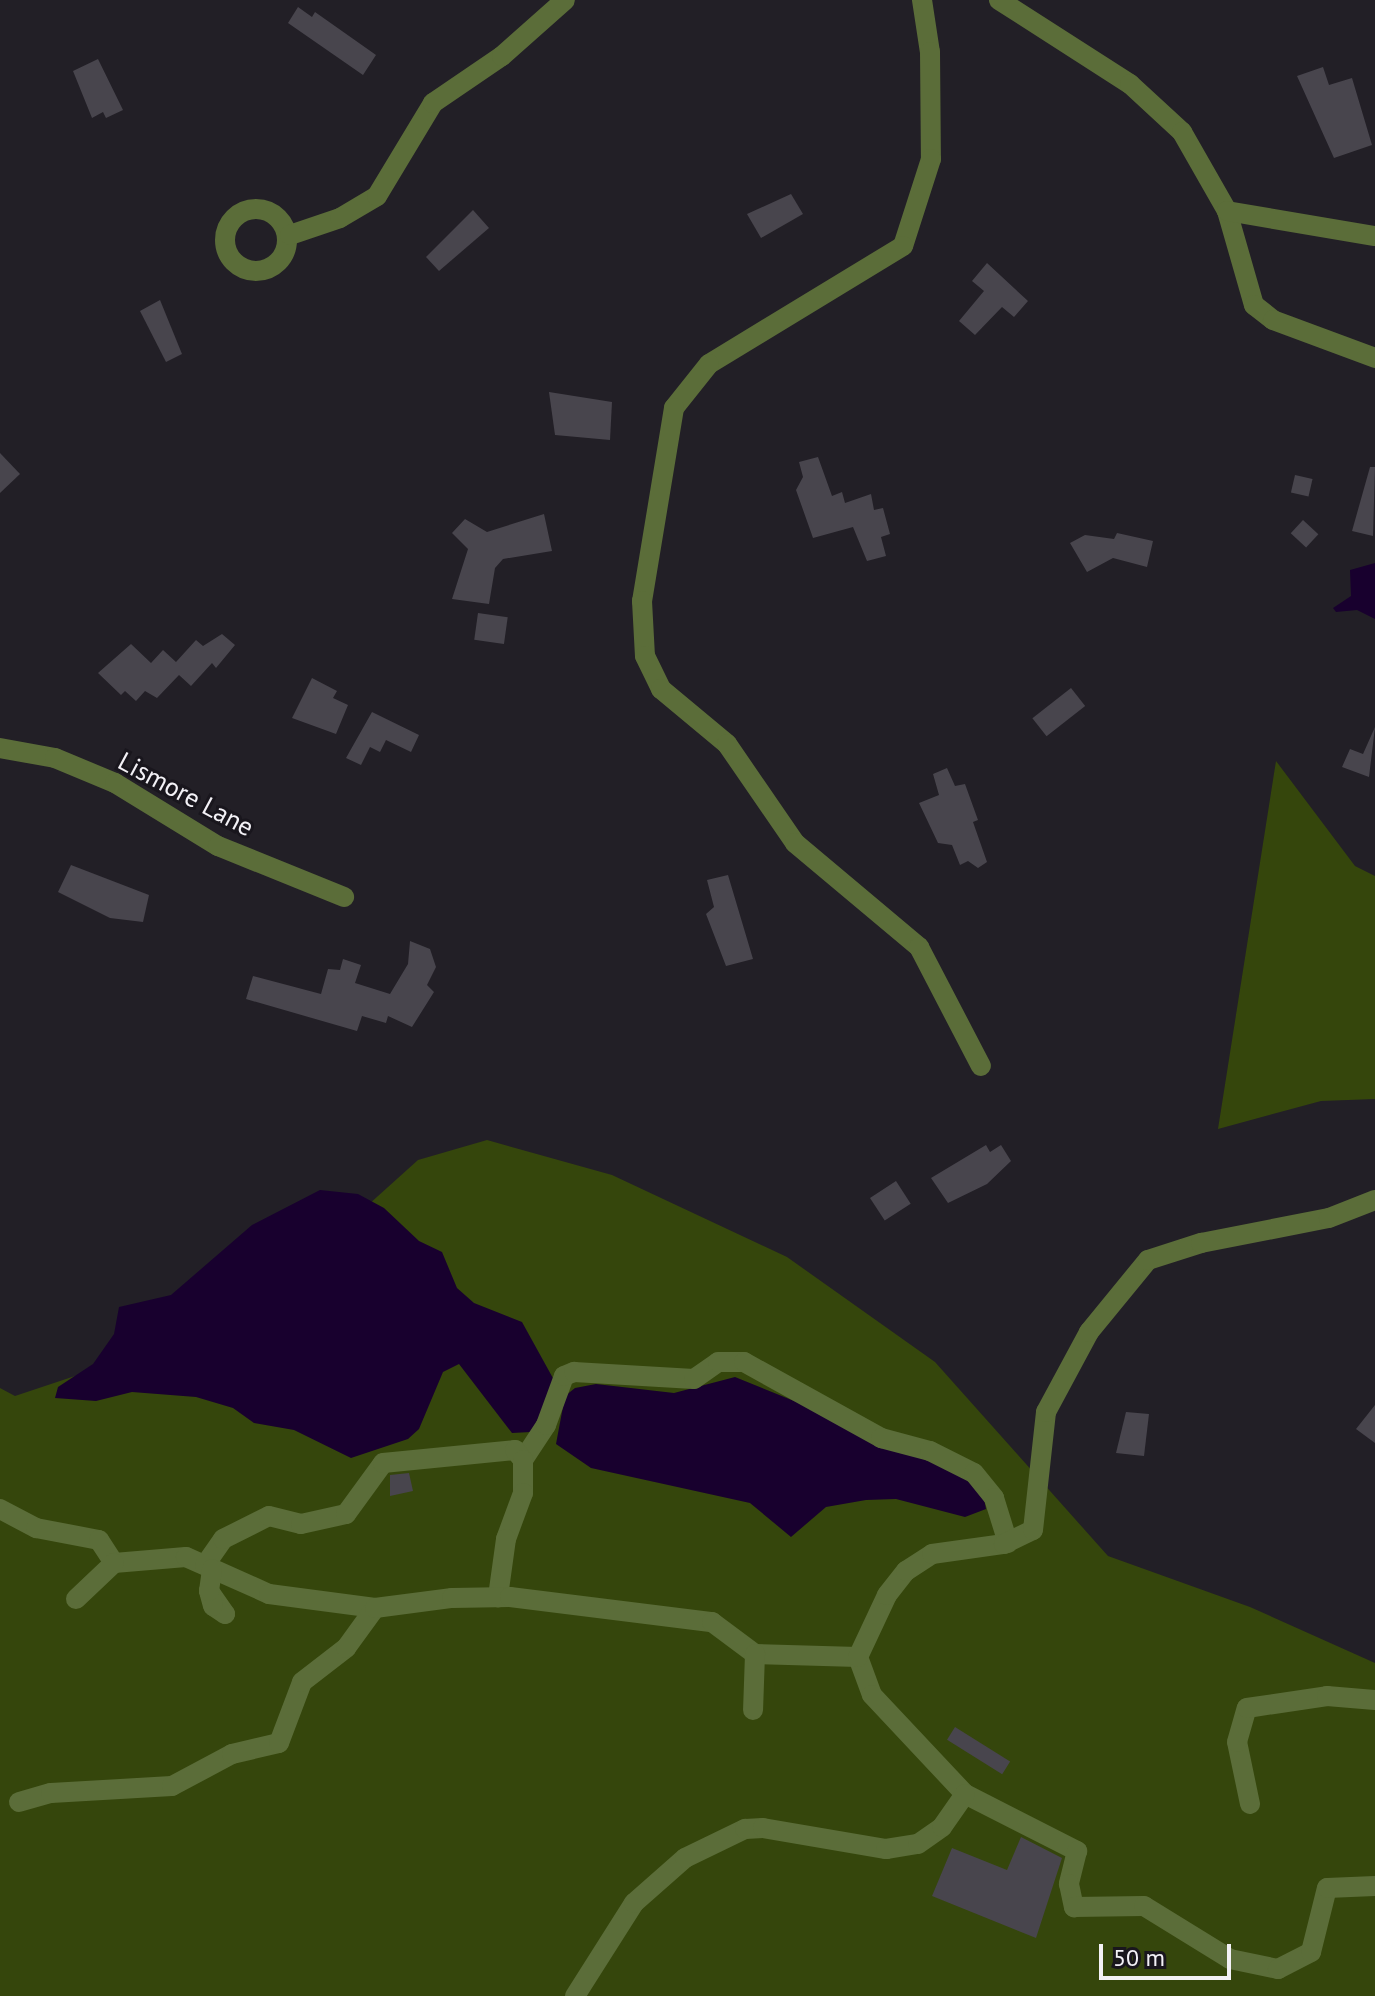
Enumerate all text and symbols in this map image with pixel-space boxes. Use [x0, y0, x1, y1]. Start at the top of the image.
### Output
street label: Lismore Lane [113, 745, 259, 843]
scale bar [1103, 1928, 1235, 1978]
text: 50 m [1113, 1942, 1165, 1973]

